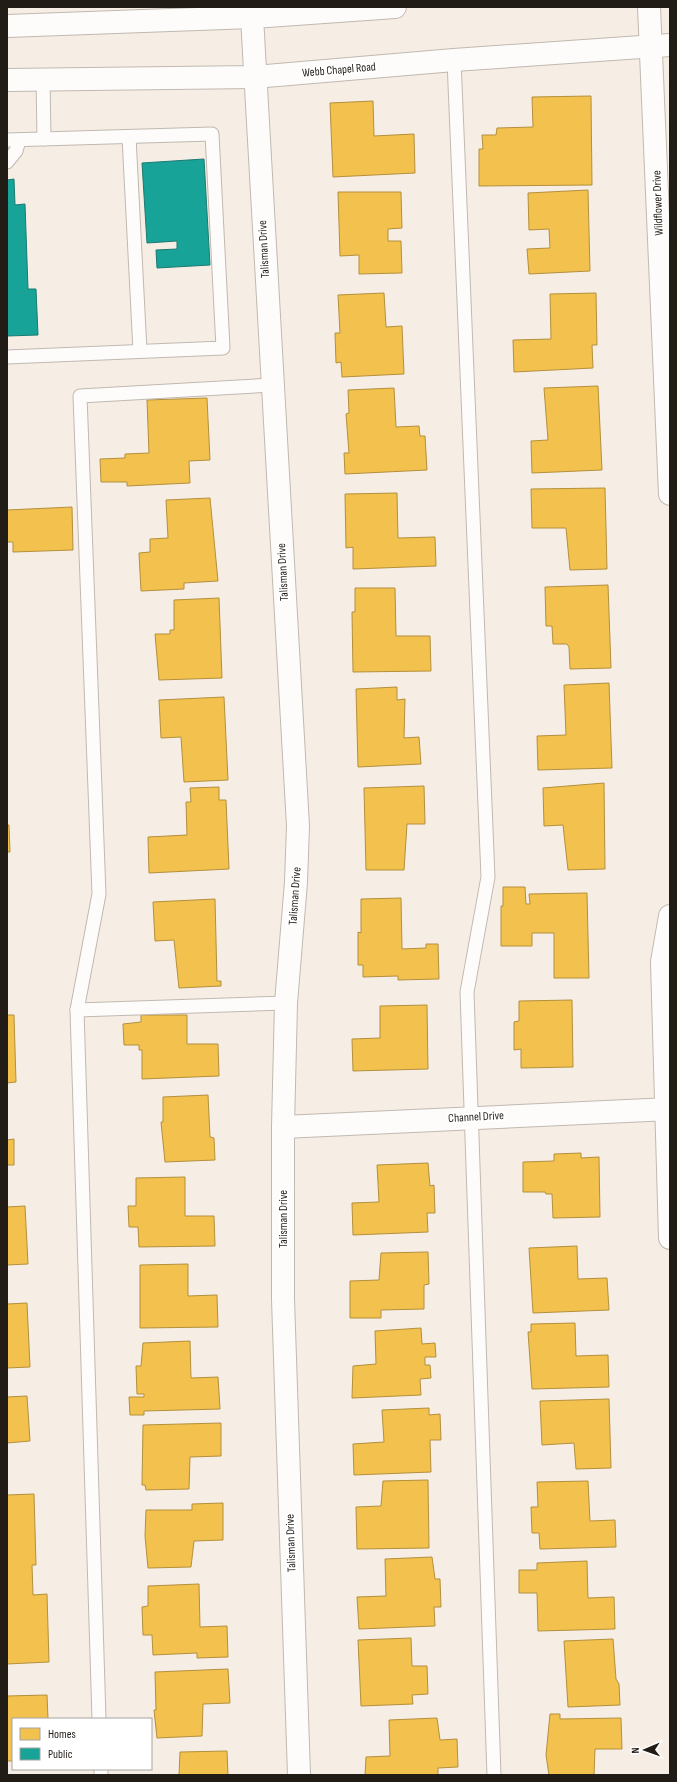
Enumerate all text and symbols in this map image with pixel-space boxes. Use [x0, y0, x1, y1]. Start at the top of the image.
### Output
street label: Webb Chapel Road [302, 59, 376, 81]
street label: Wildflower Drive [649, 170, 667, 236]
street label: Talisman Drive [255, 219, 273, 278]
street label: Talisman Drive [274, 542, 292, 601]
street label: Talisman Drive [285, 866, 305, 925]
street label: Channel Drive [448, 1108, 504, 1126]
street label: Talisman Drive [276, 1190, 291, 1248]
street label: Talisman Drive [282, 1514, 300, 1572]
legend [12, 1718, 152, 1770]
text: Homes [48, 1727, 76, 1742]
north arrow [625, 1730, 665, 1770]
text: Public [48, 1747, 73, 1762]
text: N [629, 1747, 642, 1753]

